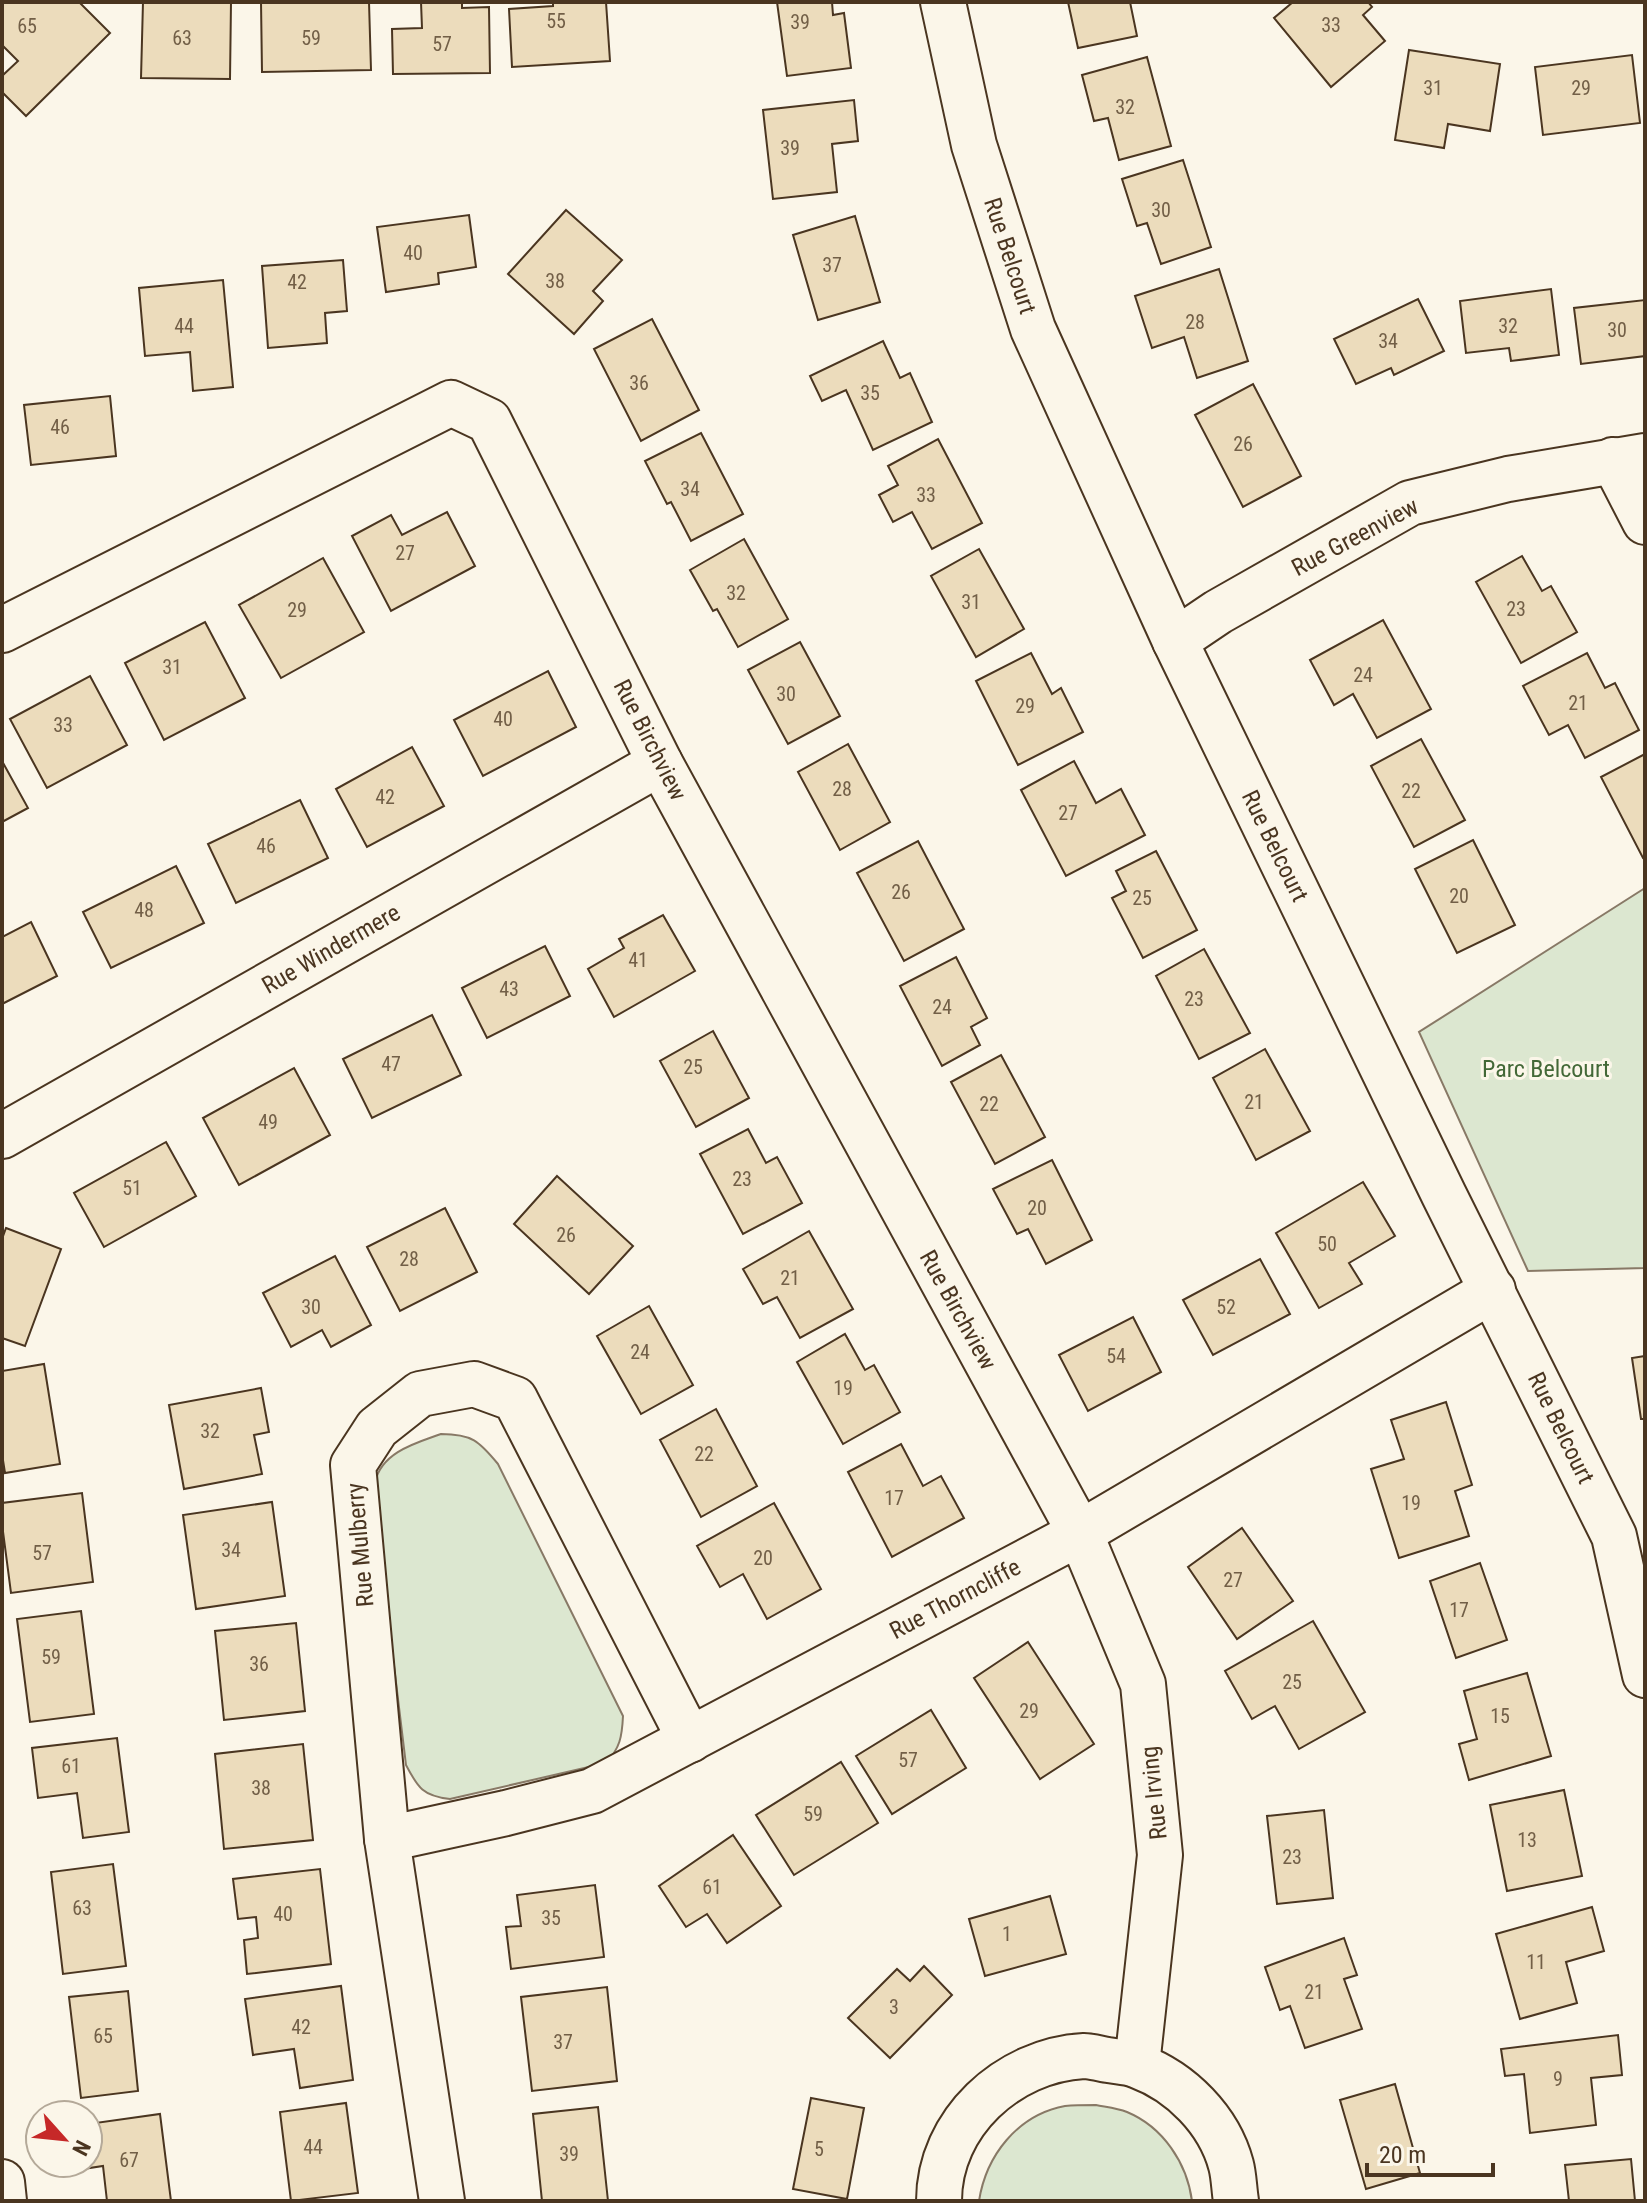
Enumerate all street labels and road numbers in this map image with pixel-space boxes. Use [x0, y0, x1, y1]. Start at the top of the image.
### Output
street label: Rue Belcourt [978, 194, 1042, 318]
street label: Rue Greenview [1287, 492, 1423, 582]
street label: Rue Birchview [608, 675, 692, 805]
street label: Rue Belcourt [1236, 786, 1314, 906]
street label: Rue Windermere [257, 898, 405, 1000]
street label: Rue Birchview [914, 1245, 1002, 1375]
street label: Rue Belcourt [1522, 1368, 1600, 1488]
street label: Rue Mulberry [341, 1482, 379, 1608]
street label: Rue Thorncliffe [885, 1553, 1025, 1645]
street label: Rue Irving [1135, 1745, 1173, 1841]

